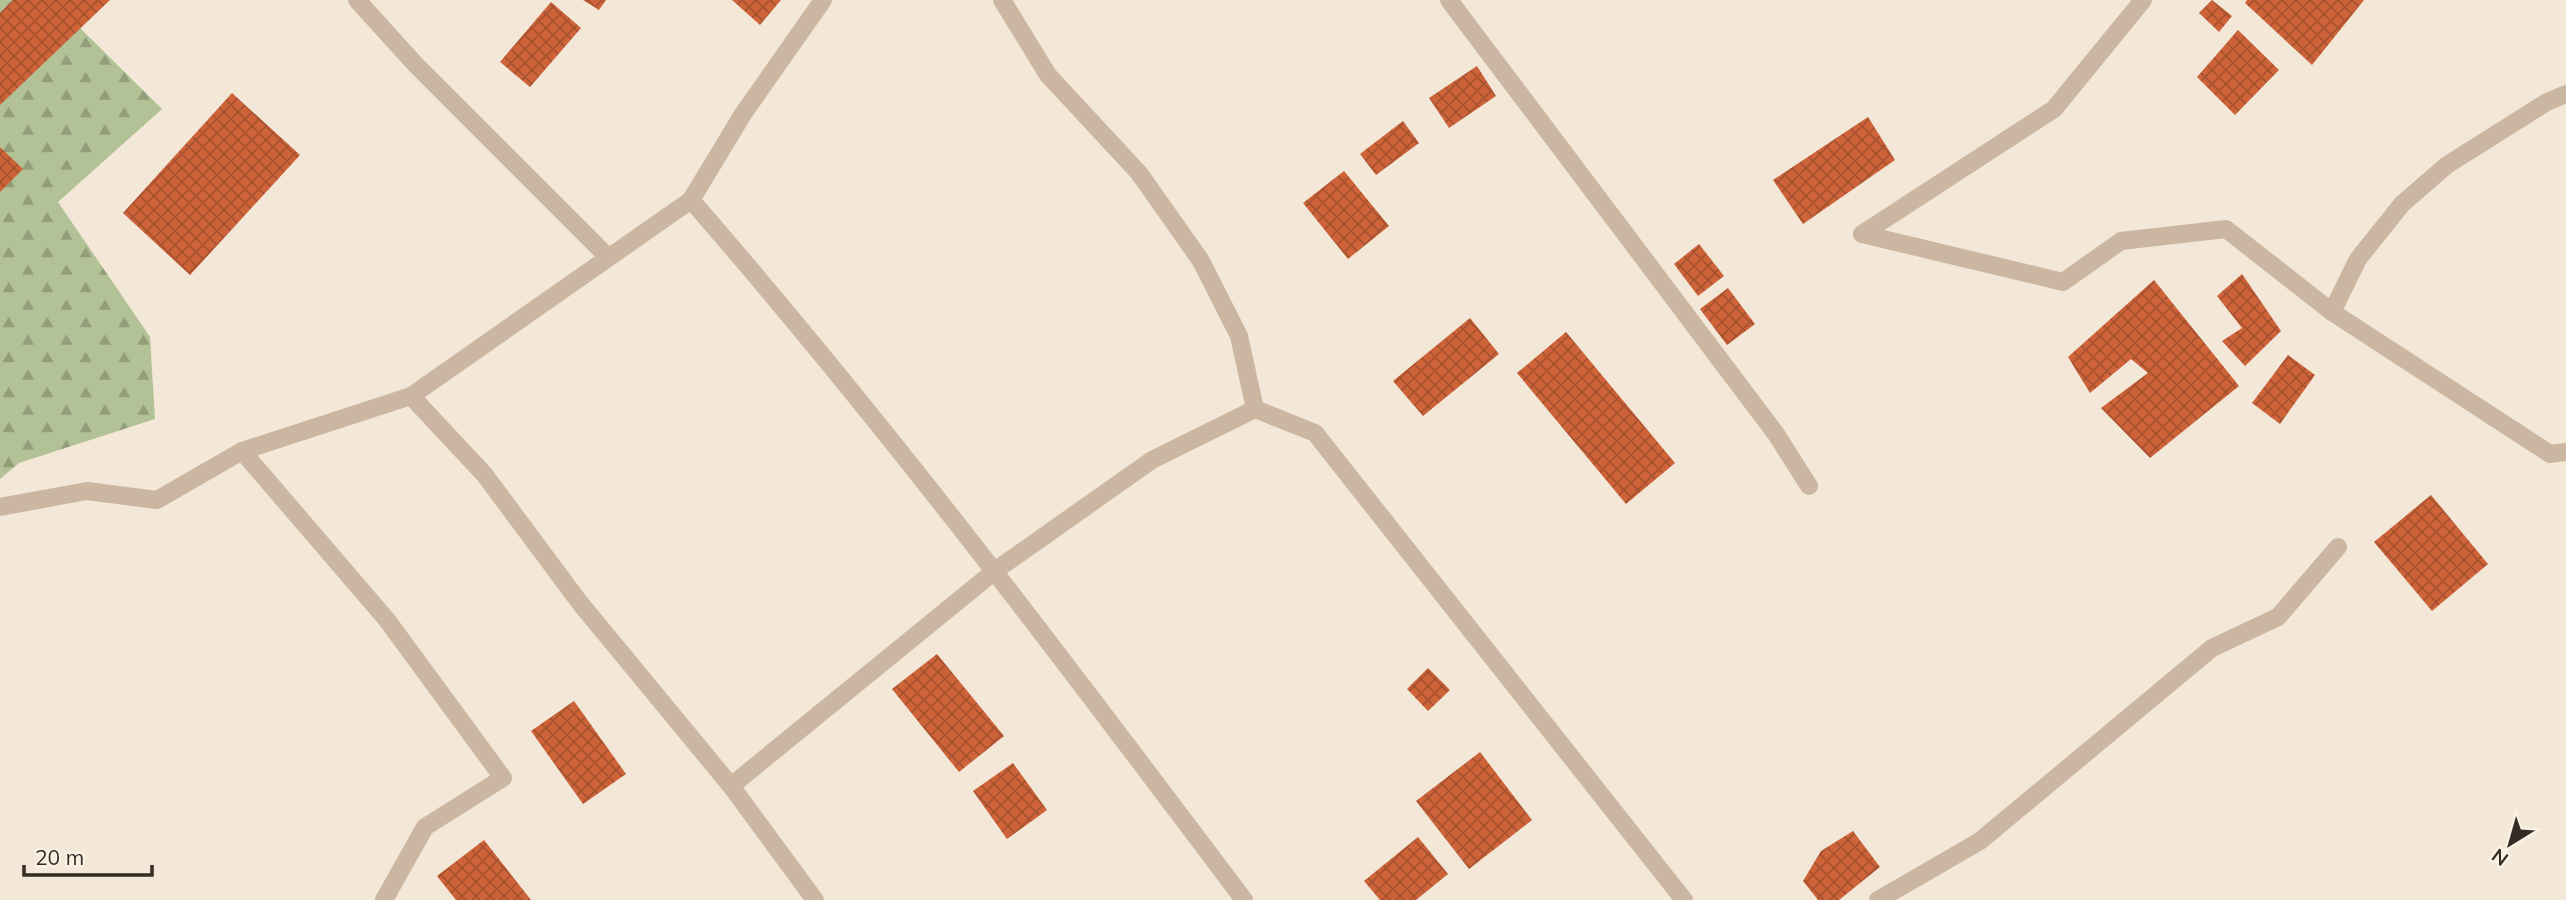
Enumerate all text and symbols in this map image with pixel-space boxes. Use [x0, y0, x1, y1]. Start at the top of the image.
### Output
north arrow [2475, 809, 2545, 879]
scale bar [24, 834, 152, 878]
text: 20 m [35, 844, 84, 870]
text: N [2487, 844, 2513, 871]

